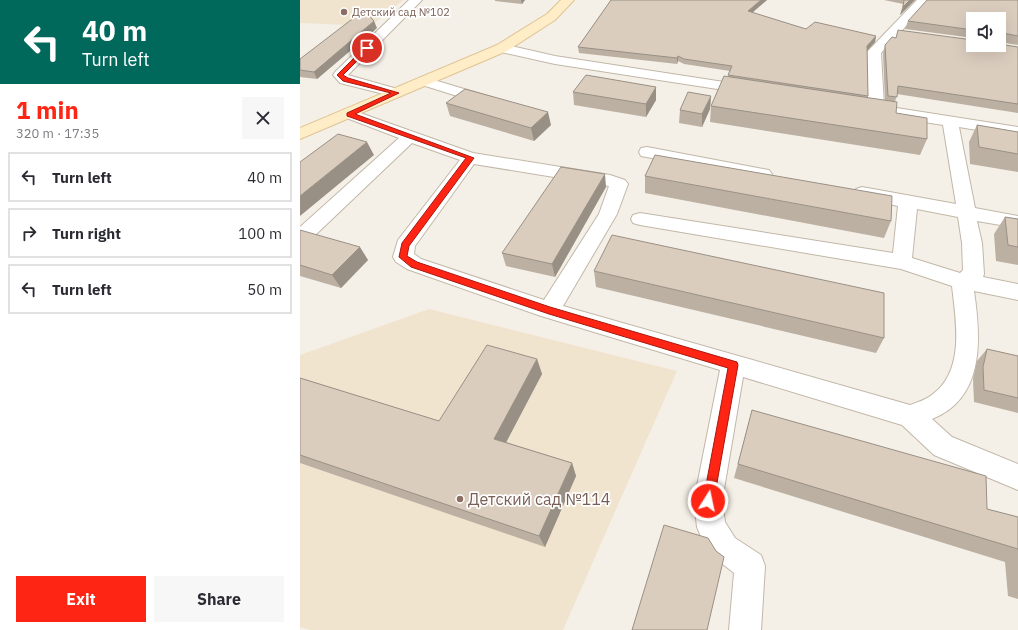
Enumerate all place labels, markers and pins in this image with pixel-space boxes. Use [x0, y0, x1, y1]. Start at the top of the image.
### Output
place label: Детский сад №102 [352, 5, 450, 19]
marker: Детский сад №102 [339, 7, 349, 17]
pin [350, 31, 384, 65]
place label: Детский сад №114 [468, 489, 610, 509]
marker: Детский сад №114 [455, 494, 465, 504]

